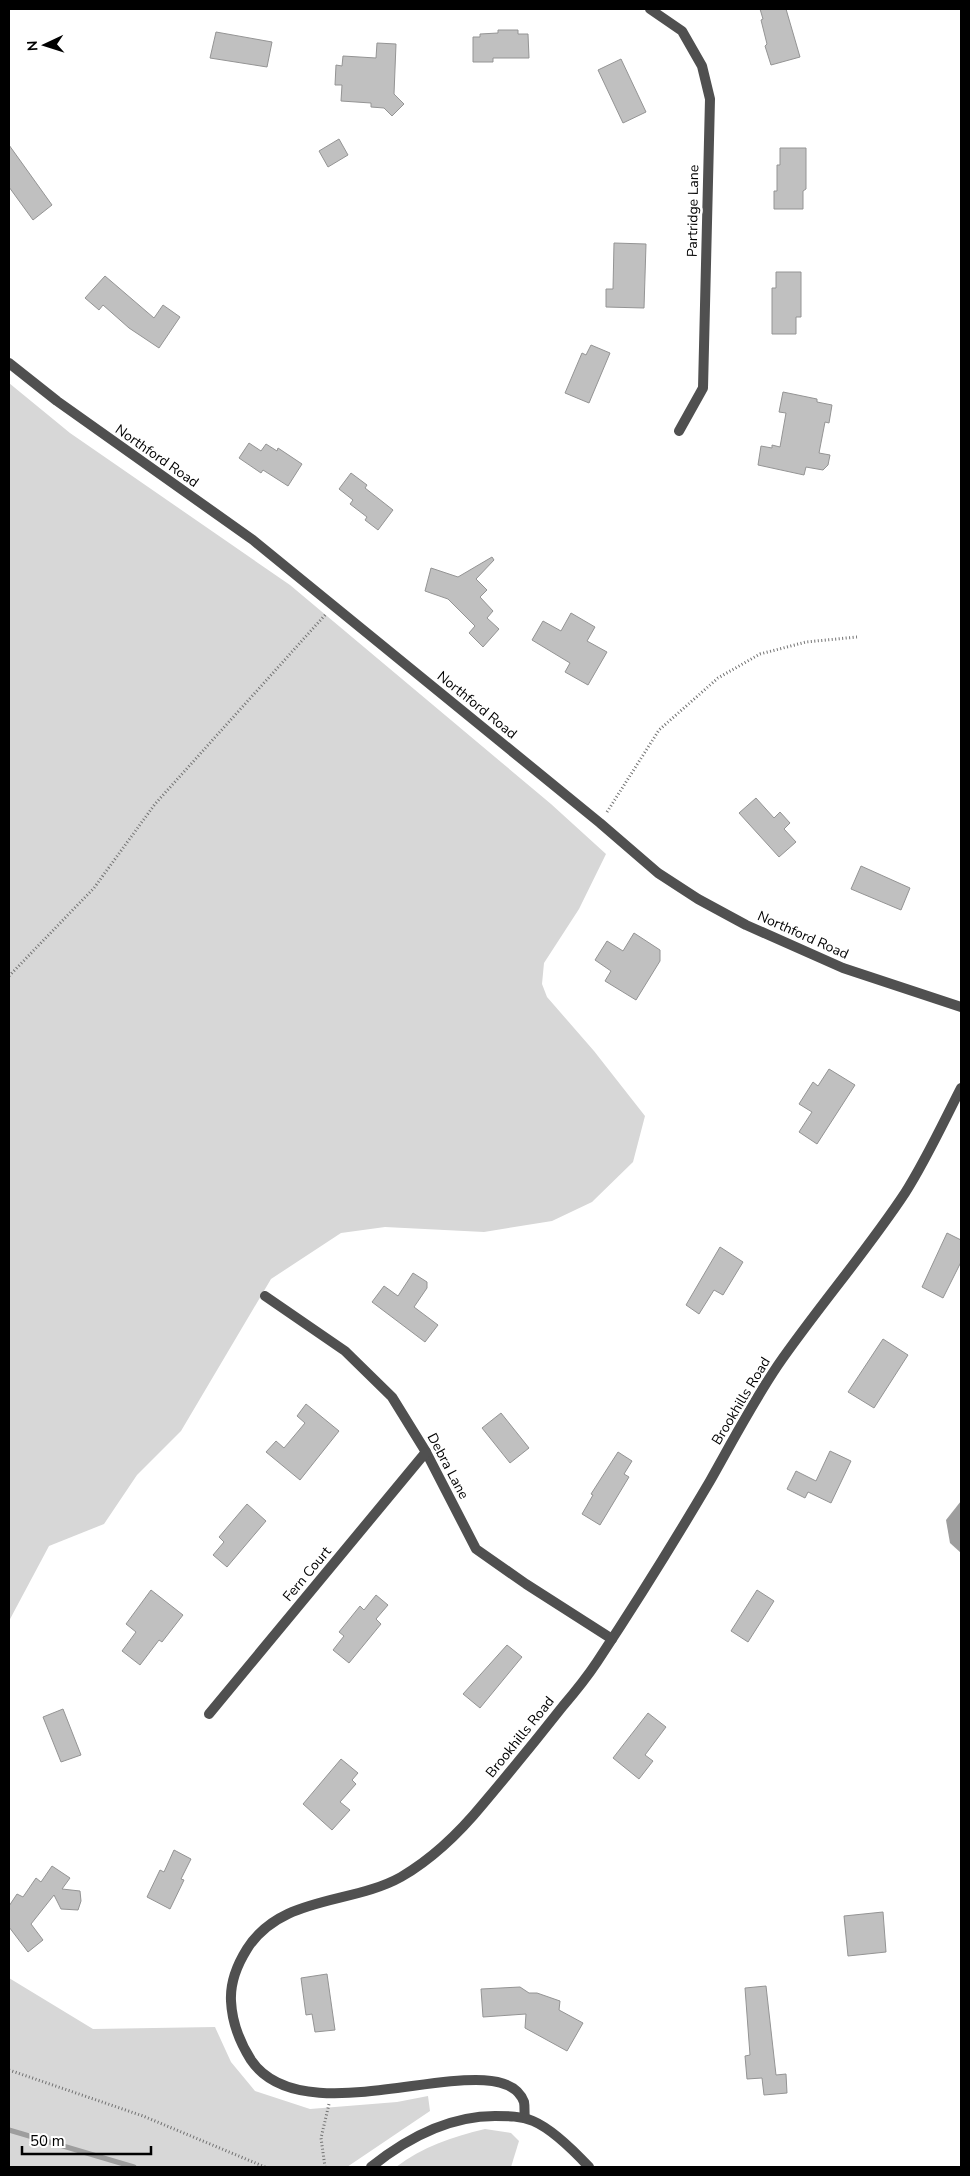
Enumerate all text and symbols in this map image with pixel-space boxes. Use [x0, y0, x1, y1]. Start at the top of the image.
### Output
north arrow [20, 20, 70, 70]
text: N [23, 40, 42, 52]
street label: Partridge Lane [683, 165, 703, 257]
street label: Northford Road [111, 420, 203, 492]
street label: Northford Road [433, 667, 521, 743]
street label: Northford Road [754, 906, 852, 964]
street label: Brookhills Road [707, 1354, 775, 1448]
street label: Debra Lane [423, 1430, 473, 1502]
street label: Fern Court [278, 1542, 336, 1605]
street label: Brookhills Road [481, 1692, 559, 1782]
scale bar [22, 2124, 151, 2156]
text: 50 m [30, 2131, 65, 2151]

